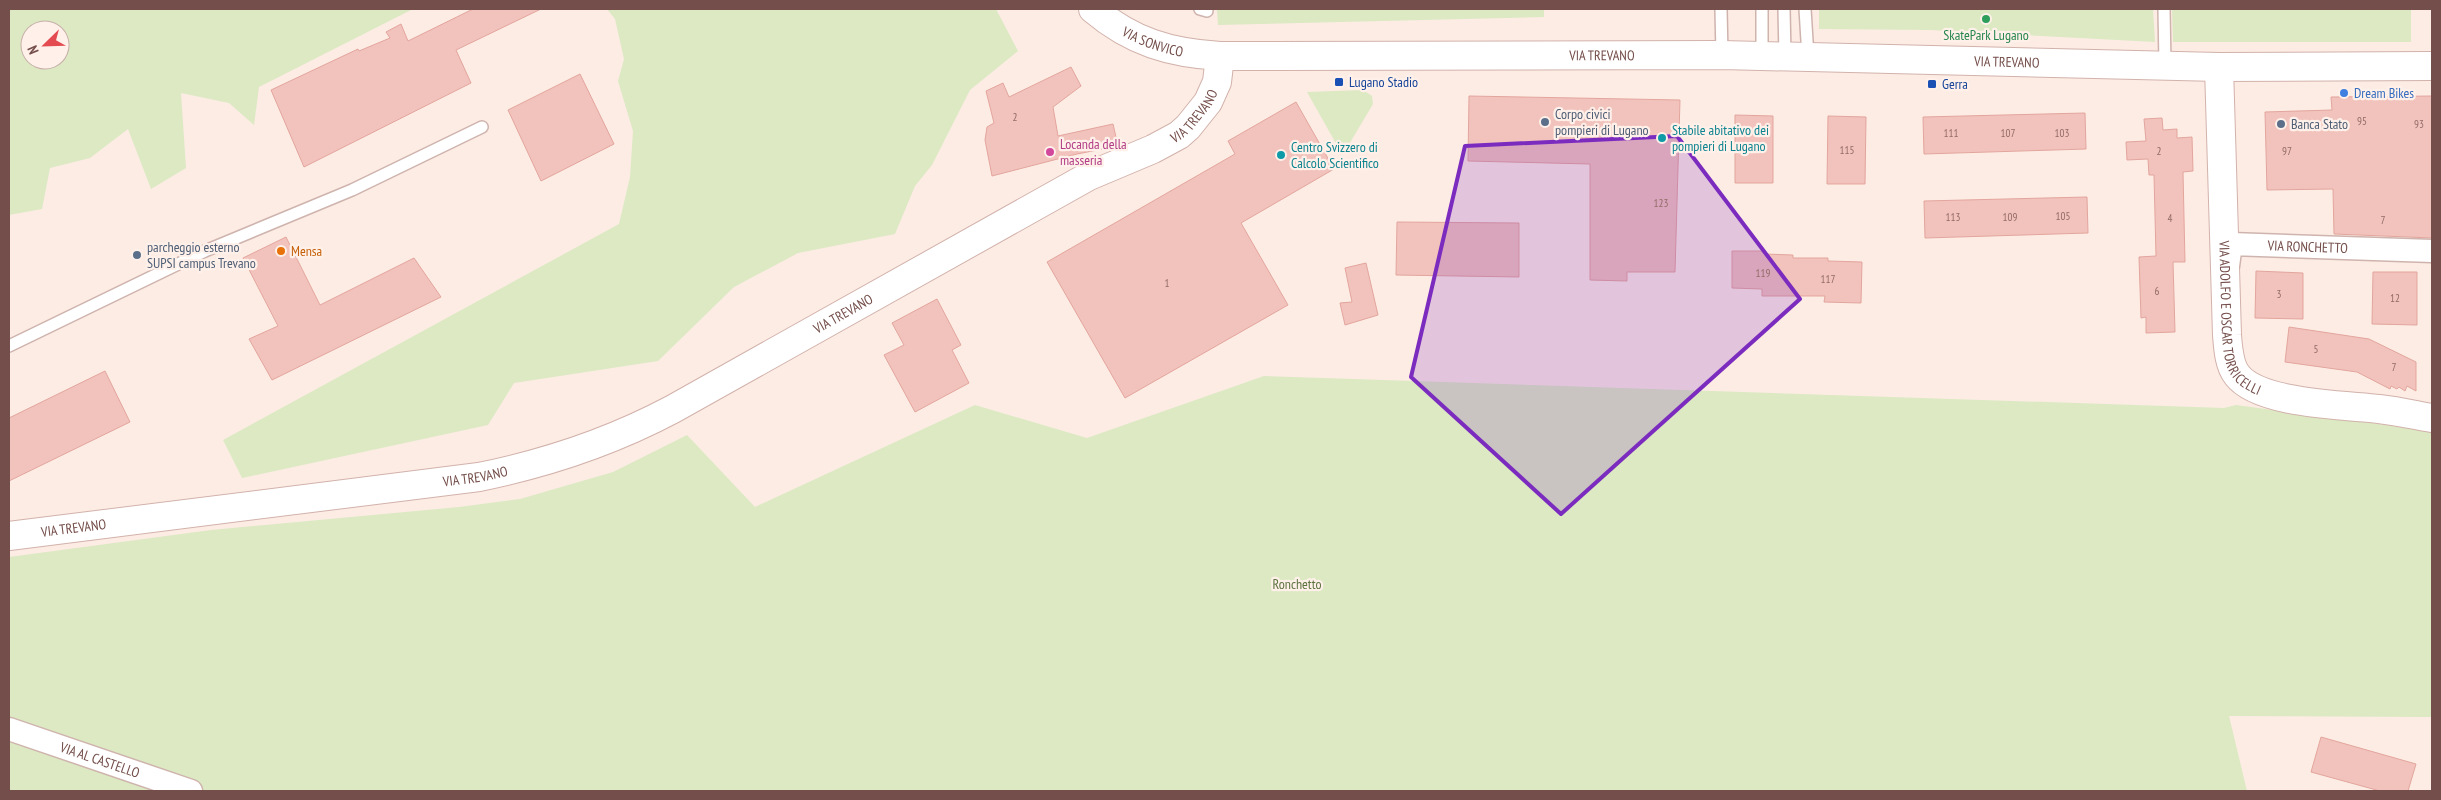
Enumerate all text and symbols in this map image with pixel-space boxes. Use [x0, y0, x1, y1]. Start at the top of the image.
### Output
marker: SkatePark Lugano [1980, 13, 1992, 25]
north arrow [20, 20, 70, 70]
street label: VIA SONVICO [1118, 22, 1185, 61]
place label: SkatePark Lugano [1943, 26, 2029, 44]
text: N [23, 43, 43, 57]
street label: VIA TREVANO [1568, 46, 1635, 64]
street label: VIA TREVANO [1973, 52, 2040, 72]
place label: Lugano Stadio [1349, 73, 1418, 91]
place label: Gerra [1942, 75, 1968, 93]
marker: Lugano Stadio [1333, 76, 1345, 88]
marker: Gerra [1926, 78, 1938, 90]
place label: Dream Bikes [2354, 84, 2414, 102]
street label: VIA TREVANO [1166, 86, 1222, 147]
marker: Dream Bikes [2338, 87, 2350, 99]
place label: Corpo civici pompieri di Lugano [1555, 105, 1649, 139]
house number: 2 [1013, 110, 1018, 124]
house number: 95 [2357, 114, 2367, 128]
place label: Banca Stato [2291, 115, 2348, 133]
marker: Corpo civici pompieri di Lugano [1539, 116, 1551, 128]
house number: 93 [2414, 117, 2424, 131]
marker: Banca Stato [2275, 118, 2287, 130]
place label: Stabile abitativo dei pompieri di Lugano [1672, 121, 1769, 155]
house number: 111 [1944, 126, 1958, 140]
house number: 107 [2001, 126, 2015, 140]
house number: 103 [2055, 126, 2069, 140]
marker: Stabile abitativo dei pompieri di Lugano [1656, 132, 1668, 144]
place label: Locanda della masseria [1060, 135, 1127, 169]
place label: Centro Svizzero di Calcolo Scientifico [1291, 138, 1379, 172]
house number: 115 [1840, 143, 1854, 157]
house number: 2 [2157, 144, 2162, 158]
house number: 97 [2282, 144, 2292, 158]
marker: Locanda della masseria [1044, 146, 1056, 158]
marker: Centro Svizzero di Calcolo Scientifico [1275, 149, 1287, 161]
house number: 123 [1654, 196, 1668, 210]
house number: 105 [2056, 209, 2070, 223]
house number: 113 [1946, 210, 1960, 224]
house number: 109 [2003, 210, 2017, 224]
house number: 4 [2168, 211, 2173, 225]
house number: 7 [2381, 213, 2386, 227]
street label: VIA RONCHETTO [2266, 236, 2349, 257]
place label: parcheggio esterno SUPSI campus Trevano [147, 238, 256, 272]
street label: VIA ADOLFO E OSCAR TORRICELLI [2215, 239, 2264, 399]
place label: Mensa [291, 242, 322, 260]
marker: Mensa [275, 245, 287, 257]
marker: parcheggio esterno SUPSI campus Trevano [131, 249, 143, 261]
house number: 119 [1756, 266, 1770, 280]
house number: 117 [1821, 272, 1835, 286]
house number: 1 [1165, 276, 1170, 290]
house number: 6 [2155, 284, 2160, 298]
house number: 3 [2277, 287, 2282, 301]
street label: VIA TREVANO [809, 290, 876, 338]
house number: 12 [2390, 291, 2400, 305]
house number: 5 [2314, 342, 2319, 356]
house number: 7 [2392, 360, 2397, 374]
street label: VIA TREVANO [441, 462, 510, 491]
street label: VIA TREVANO [39, 515, 107, 541]
park label: Ronchetto [1273, 575, 1321, 593]
street label: VIA AL CASTELLO [57, 738, 142, 782]

